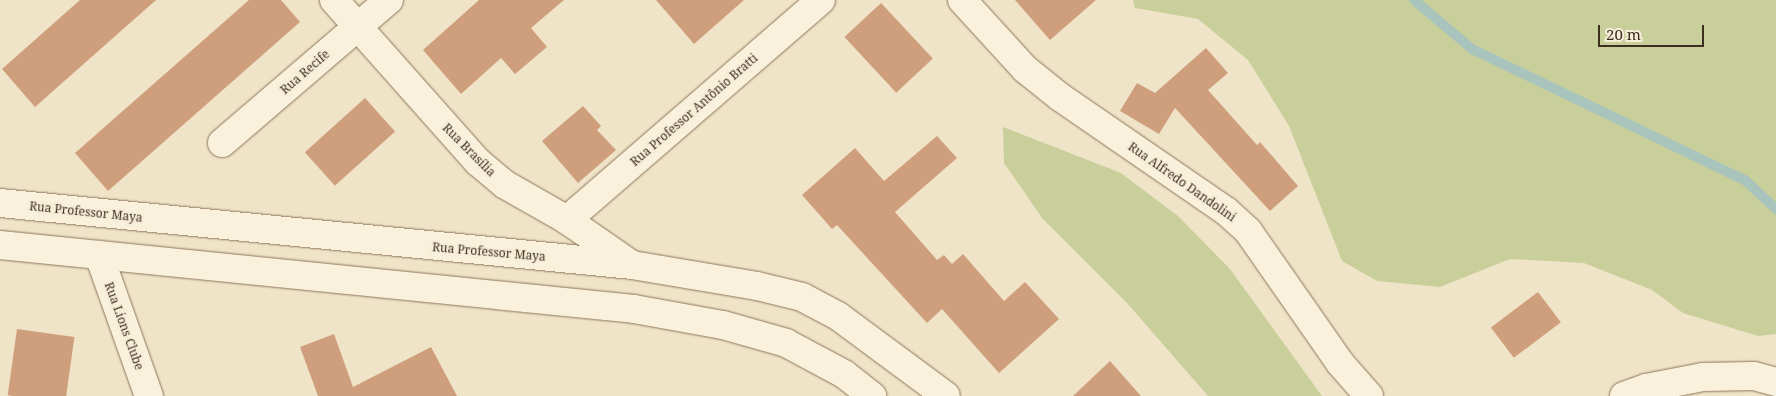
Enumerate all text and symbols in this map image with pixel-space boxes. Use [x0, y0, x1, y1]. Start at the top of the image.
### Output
scale bar [1601, 15, 1707, 47]
text: 20 m [1606, 24, 1641, 44]
street label: Rua Recife [278, 47, 332, 97]
street label: Rua Professor Antônio Bratti [627, 51, 761, 169]
street label: Rua Brasília [440, 121, 498, 179]
street label: Rua Alfredo Dandolini [1125, 139, 1239, 225]
street label: Rua Professor Maya [29, 199, 143, 225]
street label: Rua Professor Maya [432, 240, 546, 264]
street label: Rua Lions Clube [101, 280, 147, 372]

